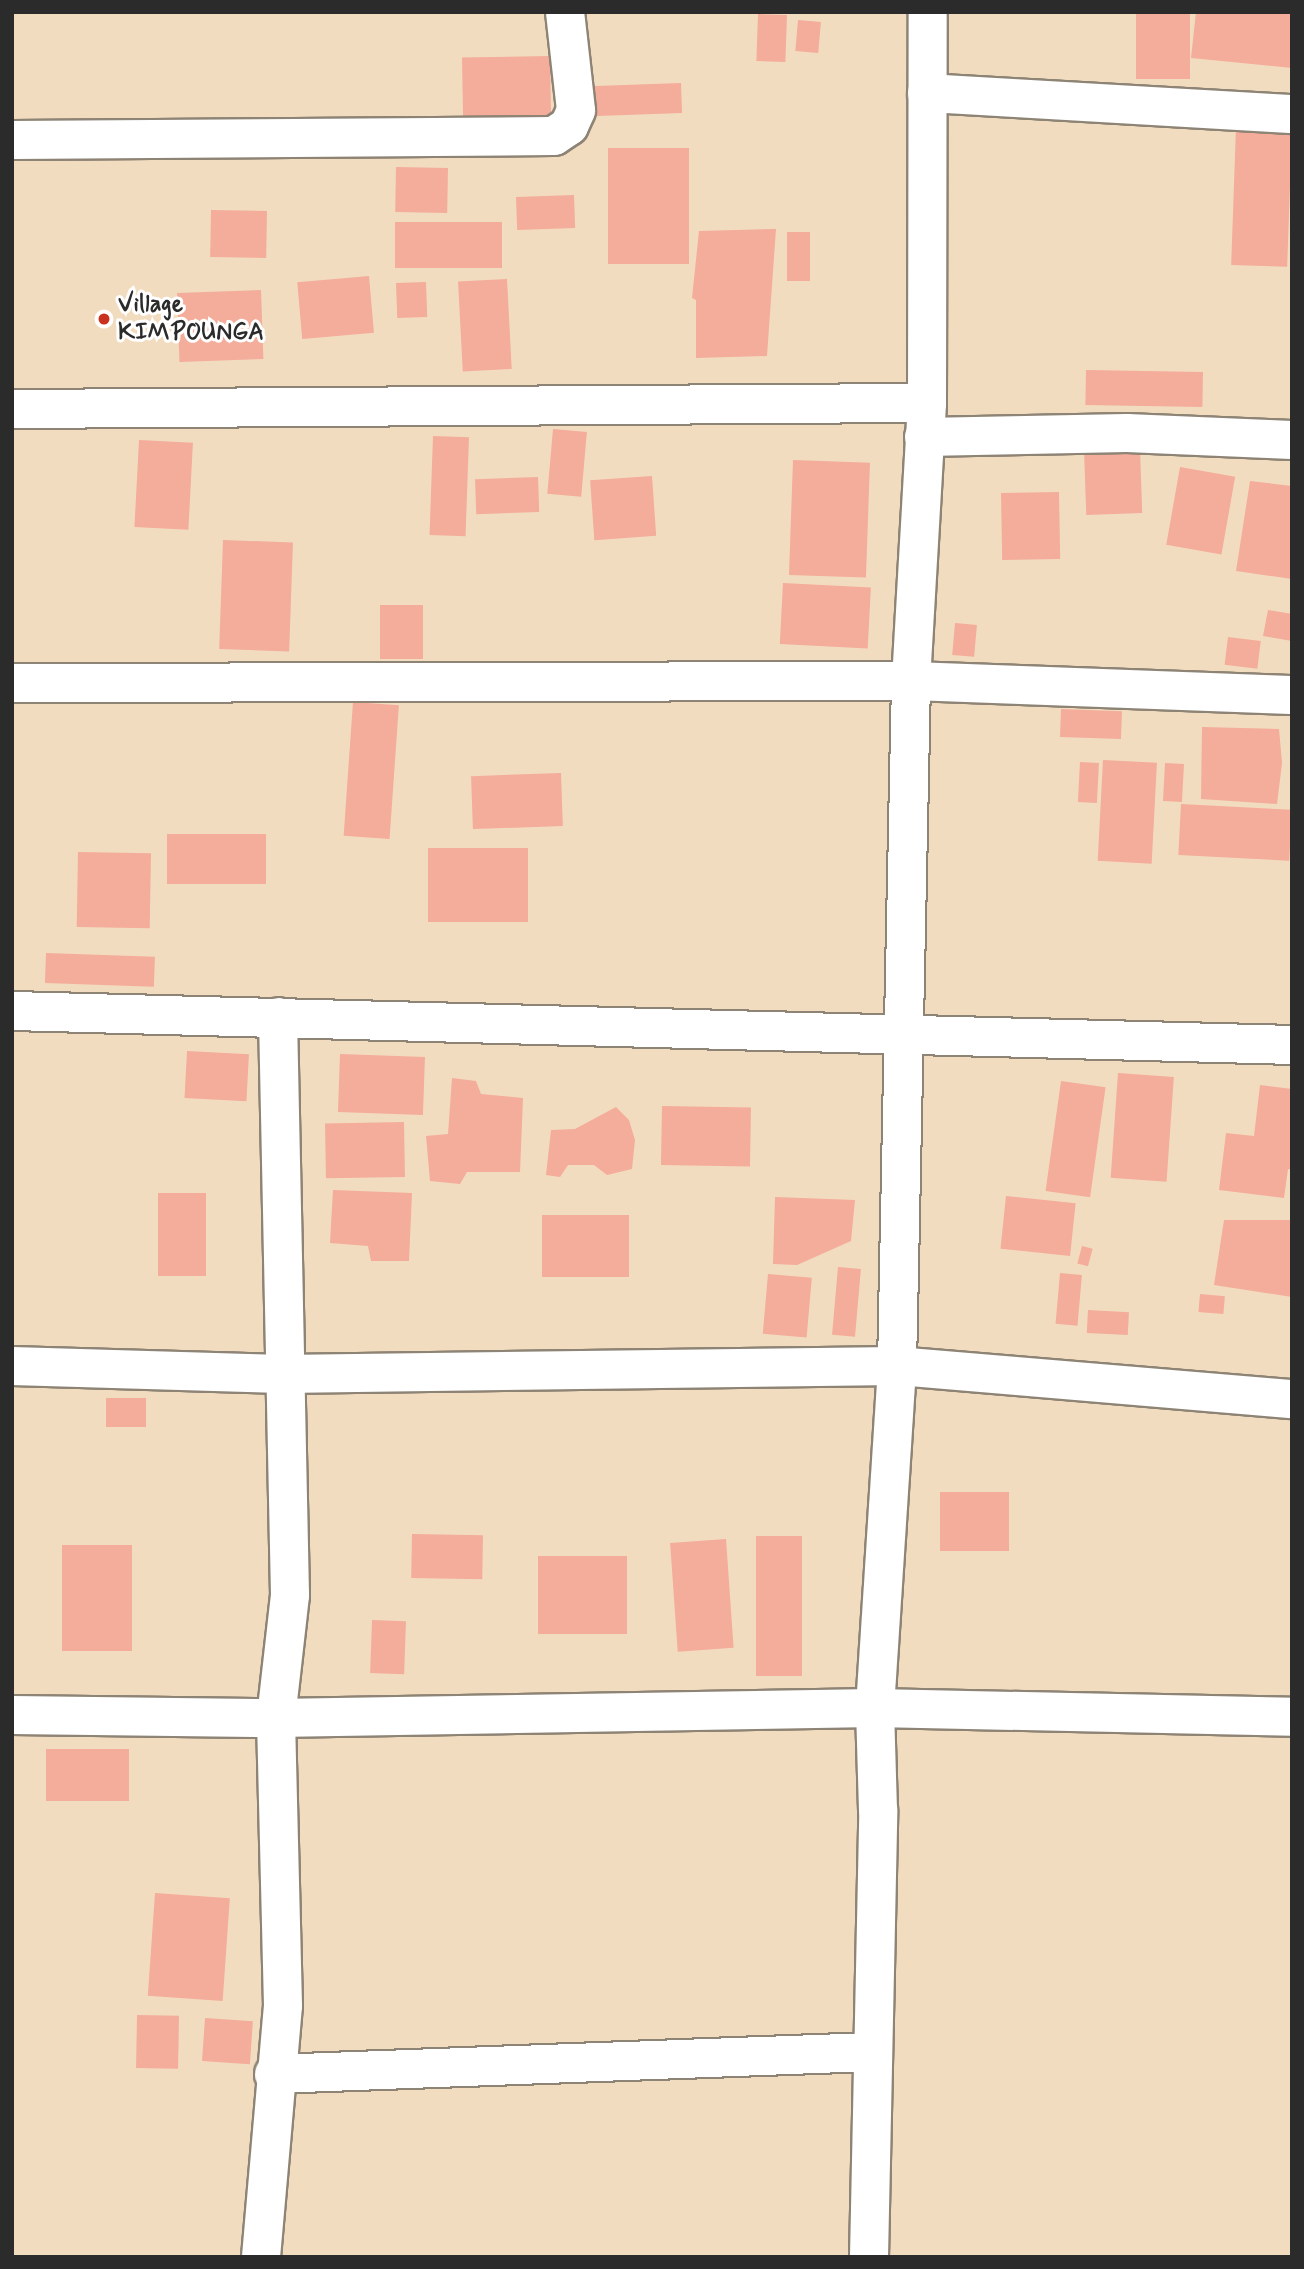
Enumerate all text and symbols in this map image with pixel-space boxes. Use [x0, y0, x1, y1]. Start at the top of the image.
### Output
place label: Village KIMPOUNGA [118, 291, 264, 347]
marker: Village KIMPOUNGA [96, 311, 112, 327]

